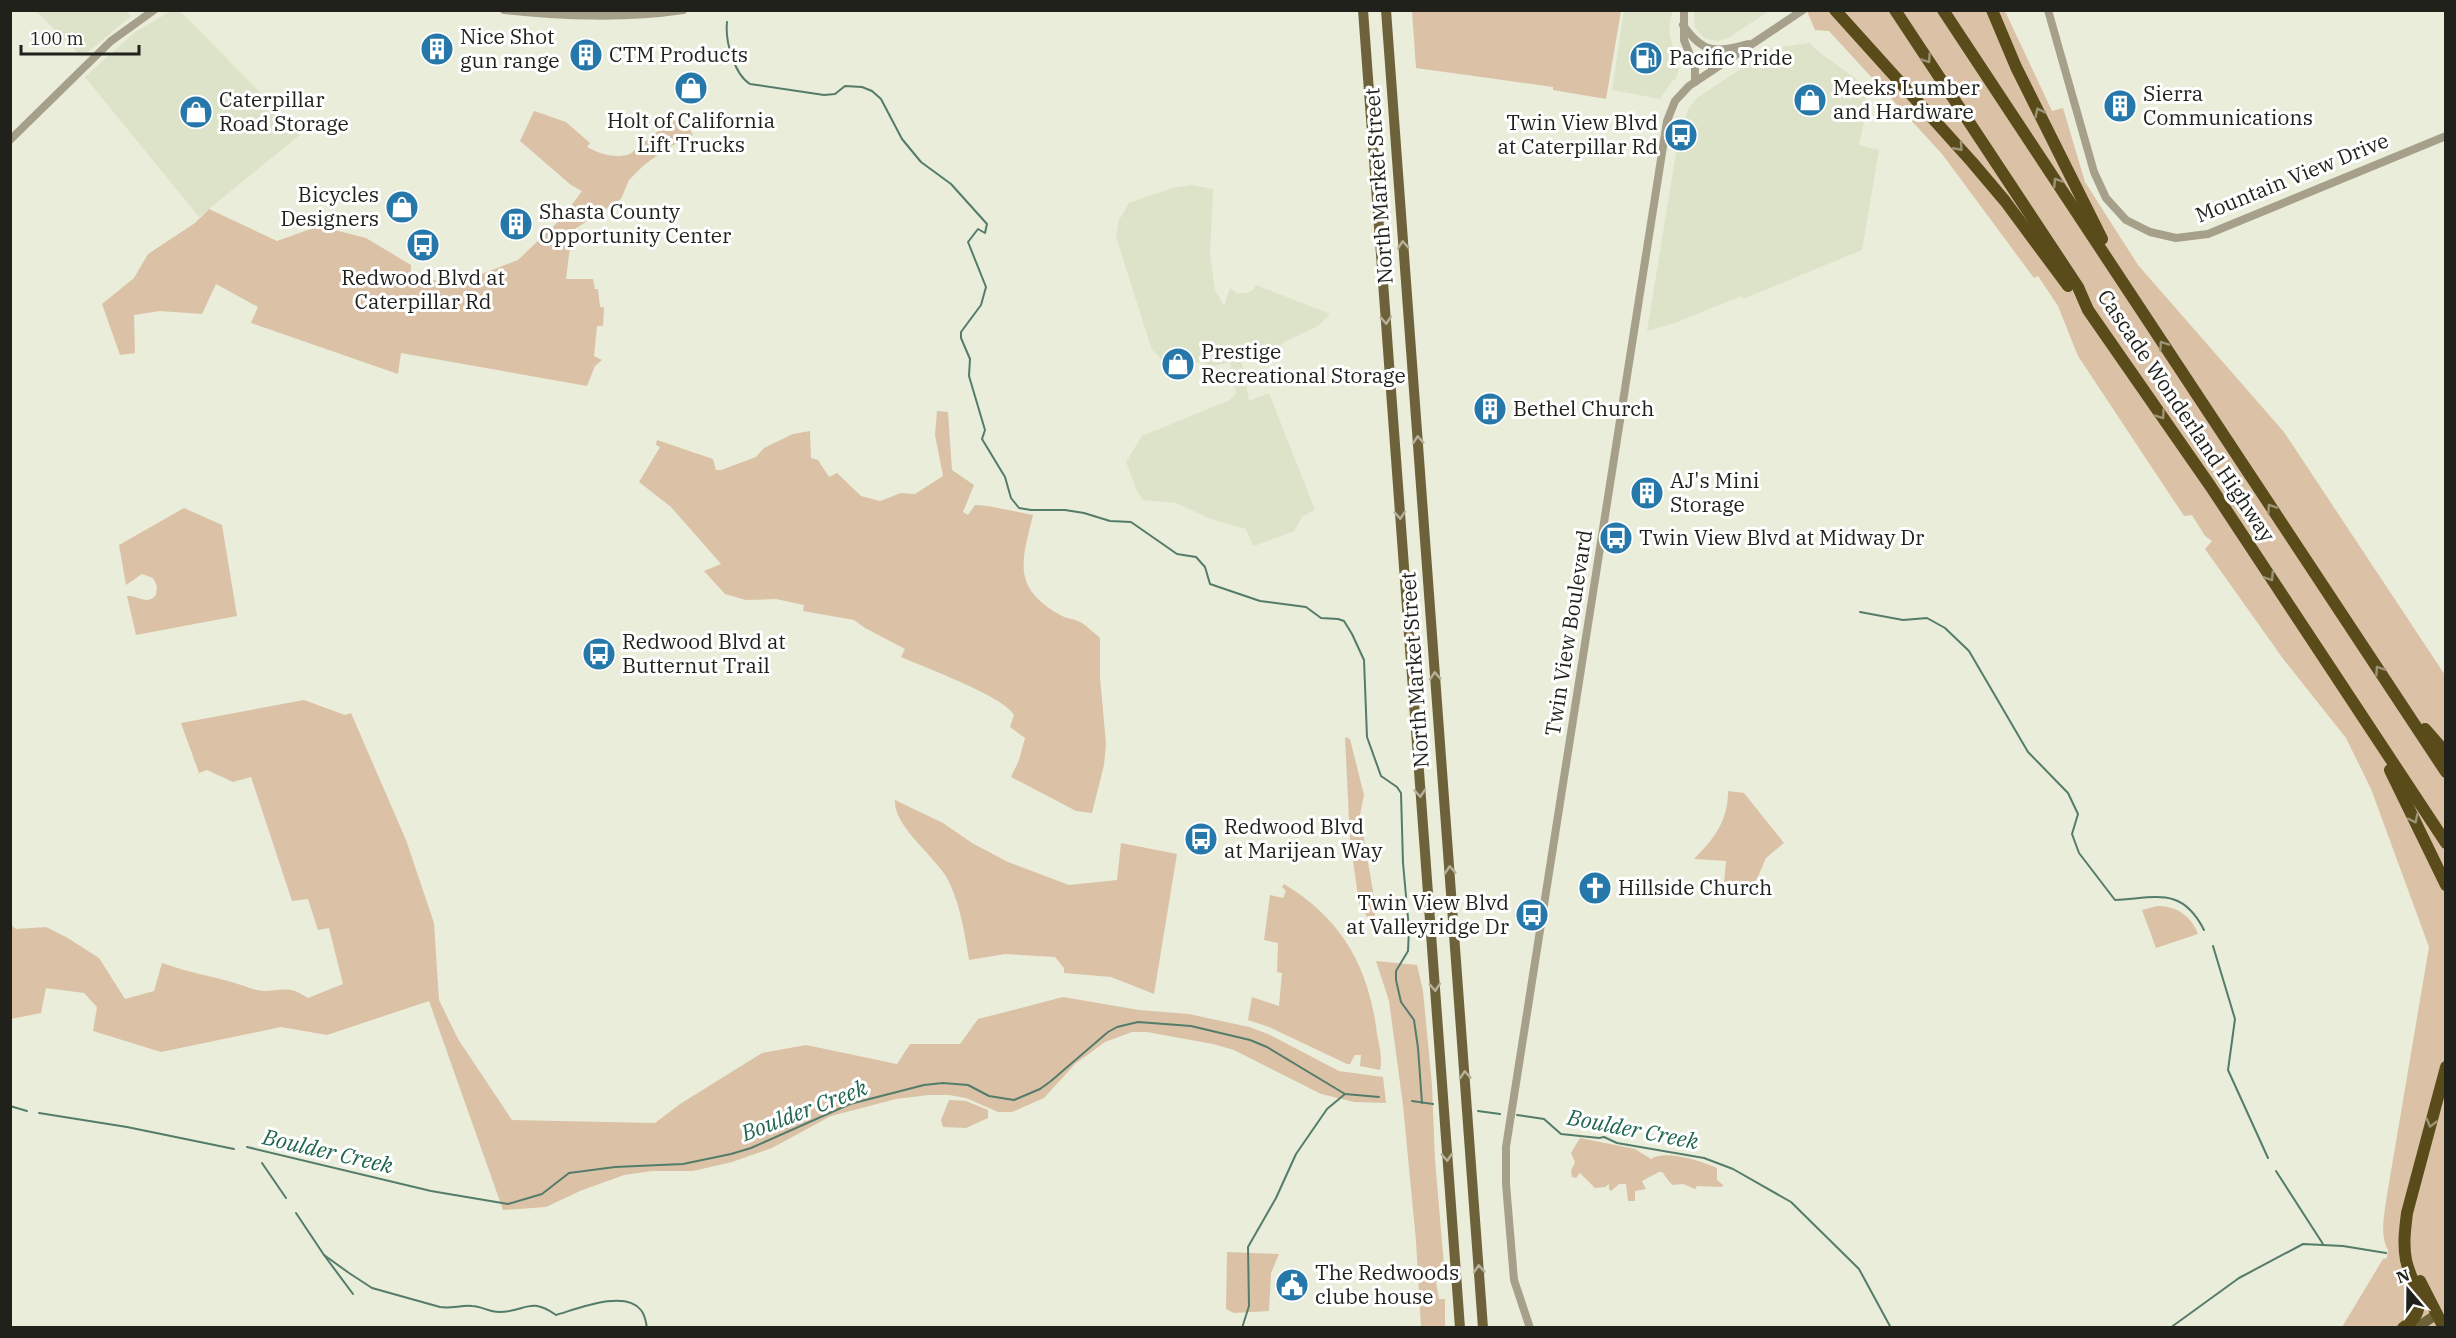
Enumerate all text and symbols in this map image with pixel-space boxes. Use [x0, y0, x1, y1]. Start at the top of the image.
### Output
scale bar [21, 18, 140, 56]
place label: Nice Shot gun range [460, 22, 559, 74]
text: 100 m [30, 27, 84, 50]
building icon: Nice Shot gun range [419, 31, 455, 67]
building icon: CTM Products [568, 37, 604, 73]
place label: CTM Products [609, 40, 748, 68]
fuel station icon: Pacific Pride [1628, 40, 1664, 76]
place label: Pacific Pride [1669, 43, 1793, 71]
one-way arrow [1920, 53, 1932, 63]
shop icon: Holt of California Lift Trucks [673, 70, 709, 106]
place label: Meeks Lumber and Hardware [1833, 73, 1981, 125]
place label: Sierra Communications [2143, 79, 2313, 131]
shop icon: Meeks Lumber and Hardware [1792, 82, 1828, 118]
place label: Caterpillar Road Storage [219, 85, 349, 137]
street label: North Market Street [1357, 87, 1399, 285]
building icon: Sierra Communications [2102, 88, 2138, 124]
shop icon: Caterpillar Road Storage [178, 94, 214, 130]
place label: Holt of California Lift Trucks [607, 106, 775, 158]
place label: Twin View Blvd at Caterpillar Rd [1498, 108, 1658, 160]
one-way arrow [2035, 108, 2047, 119]
bus stop icon: Twin View Blvd at Caterpillar Rd [1663, 117, 1699, 153]
street label: Mountain View Drive [2191, 126, 2392, 229]
one-way arrow [1952, 140, 1963, 151]
one-way arrow [2054, 177, 2065, 188]
place label: Bicycles Designers [280, 180, 379, 232]
shop icon: Bicycles Designers [384, 189, 420, 225]
place label: Shasta County Opportunity Center [539, 197, 732, 249]
building icon: Shasta County Opportunity Center [498, 206, 534, 242]
bus stop icon: Redwood Blvd at Caterpillar Rd [405, 227, 441, 263]
one-way arrow [1397, 241, 1410, 250]
place label: Redwood Blvd at Caterpillar Rd [341, 263, 505, 315]
street label: Cascade Wonderland Highway [2092, 284, 2283, 548]
one-way arrow [1379, 316, 1392, 325]
place label: Prestige Recreational Storage [1201, 337, 1406, 389]
one-way arrow [2159, 341, 2171, 351]
shop icon: Prestige Recreational Storage [1160, 346, 1196, 382]
building icon: Bethel Church [1472, 391, 1508, 427]
place label: Bethel Church [1513, 394, 1654, 422]
one-way arrow [2154, 408, 2165, 419]
one-way arrow [1411, 435, 1424, 444]
place label: AJ's Mini Storage [1670, 466, 1759, 518]
building icon: AJ's Mini Storage [1629, 475, 1665, 511]
one-way arrow [2267, 504, 2278, 515]
one-way arrow [1393, 510, 1406, 519]
bus stop icon: Twin View Blvd at Midway Dr [1598, 520, 1634, 556]
place label: Twin View Blvd at Midway Dr [1639, 523, 1925, 551]
street label: Twin View Boulevard [1538, 527, 1598, 738]
one-way arrow [2263, 570, 2274, 581]
street label: North Market Street [1393, 571, 1435, 769]
place label: Redwood Blvd at Butternut Trail [622, 627, 786, 679]
bus stop icon: Redwood Blvd at Butternut Trail [581, 636, 617, 672]
one-way arrow [2375, 666, 2386, 677]
one-way arrow [1429, 671, 1442, 680]
one-way arrow [1414, 788, 1427, 797]
place label: Redwood Blvd at Marijean Way [1224, 812, 1383, 864]
one-way arrow [2406, 813, 2418, 824]
bus stop icon: Redwood Blvd at Marijean Way [1183, 821, 1219, 857]
one-way arrow [1443, 866, 1456, 875]
church icon: Hillside Church [1577, 870, 1613, 906]
place label: Hillside Church [1618, 873, 1772, 901]
place label: Twin View Blvd at Valleyridge Dr [1346, 888, 1510, 940]
bus stop icon: Twin View Blvd at Valleyridge Dr [1514, 897, 1550, 933]
one-way arrow [1428, 983, 1441, 992]
one-way arrow [1458, 1070, 1471, 1079]
water label: Boulder Creek [736, 1072, 871, 1147]
water label: Boulder Creek [1564, 1101, 1701, 1155]
one-way arrow [2425, 1118, 2438, 1128]
water label: Boulder Creek [259, 1121, 396, 1180]
one-way arrow [1440, 1152, 1453, 1161]
place label: The Redwoods clube house [1315, 1258, 1459, 1310]
north arrow [2378, 1260, 2438, 1320]
text: N [2394, 1264, 2412, 1287]
one-way arrow [1472, 1265, 1485, 1274]
public building icon: The Redwoods clube house [1274, 1267, 1310, 1303]

